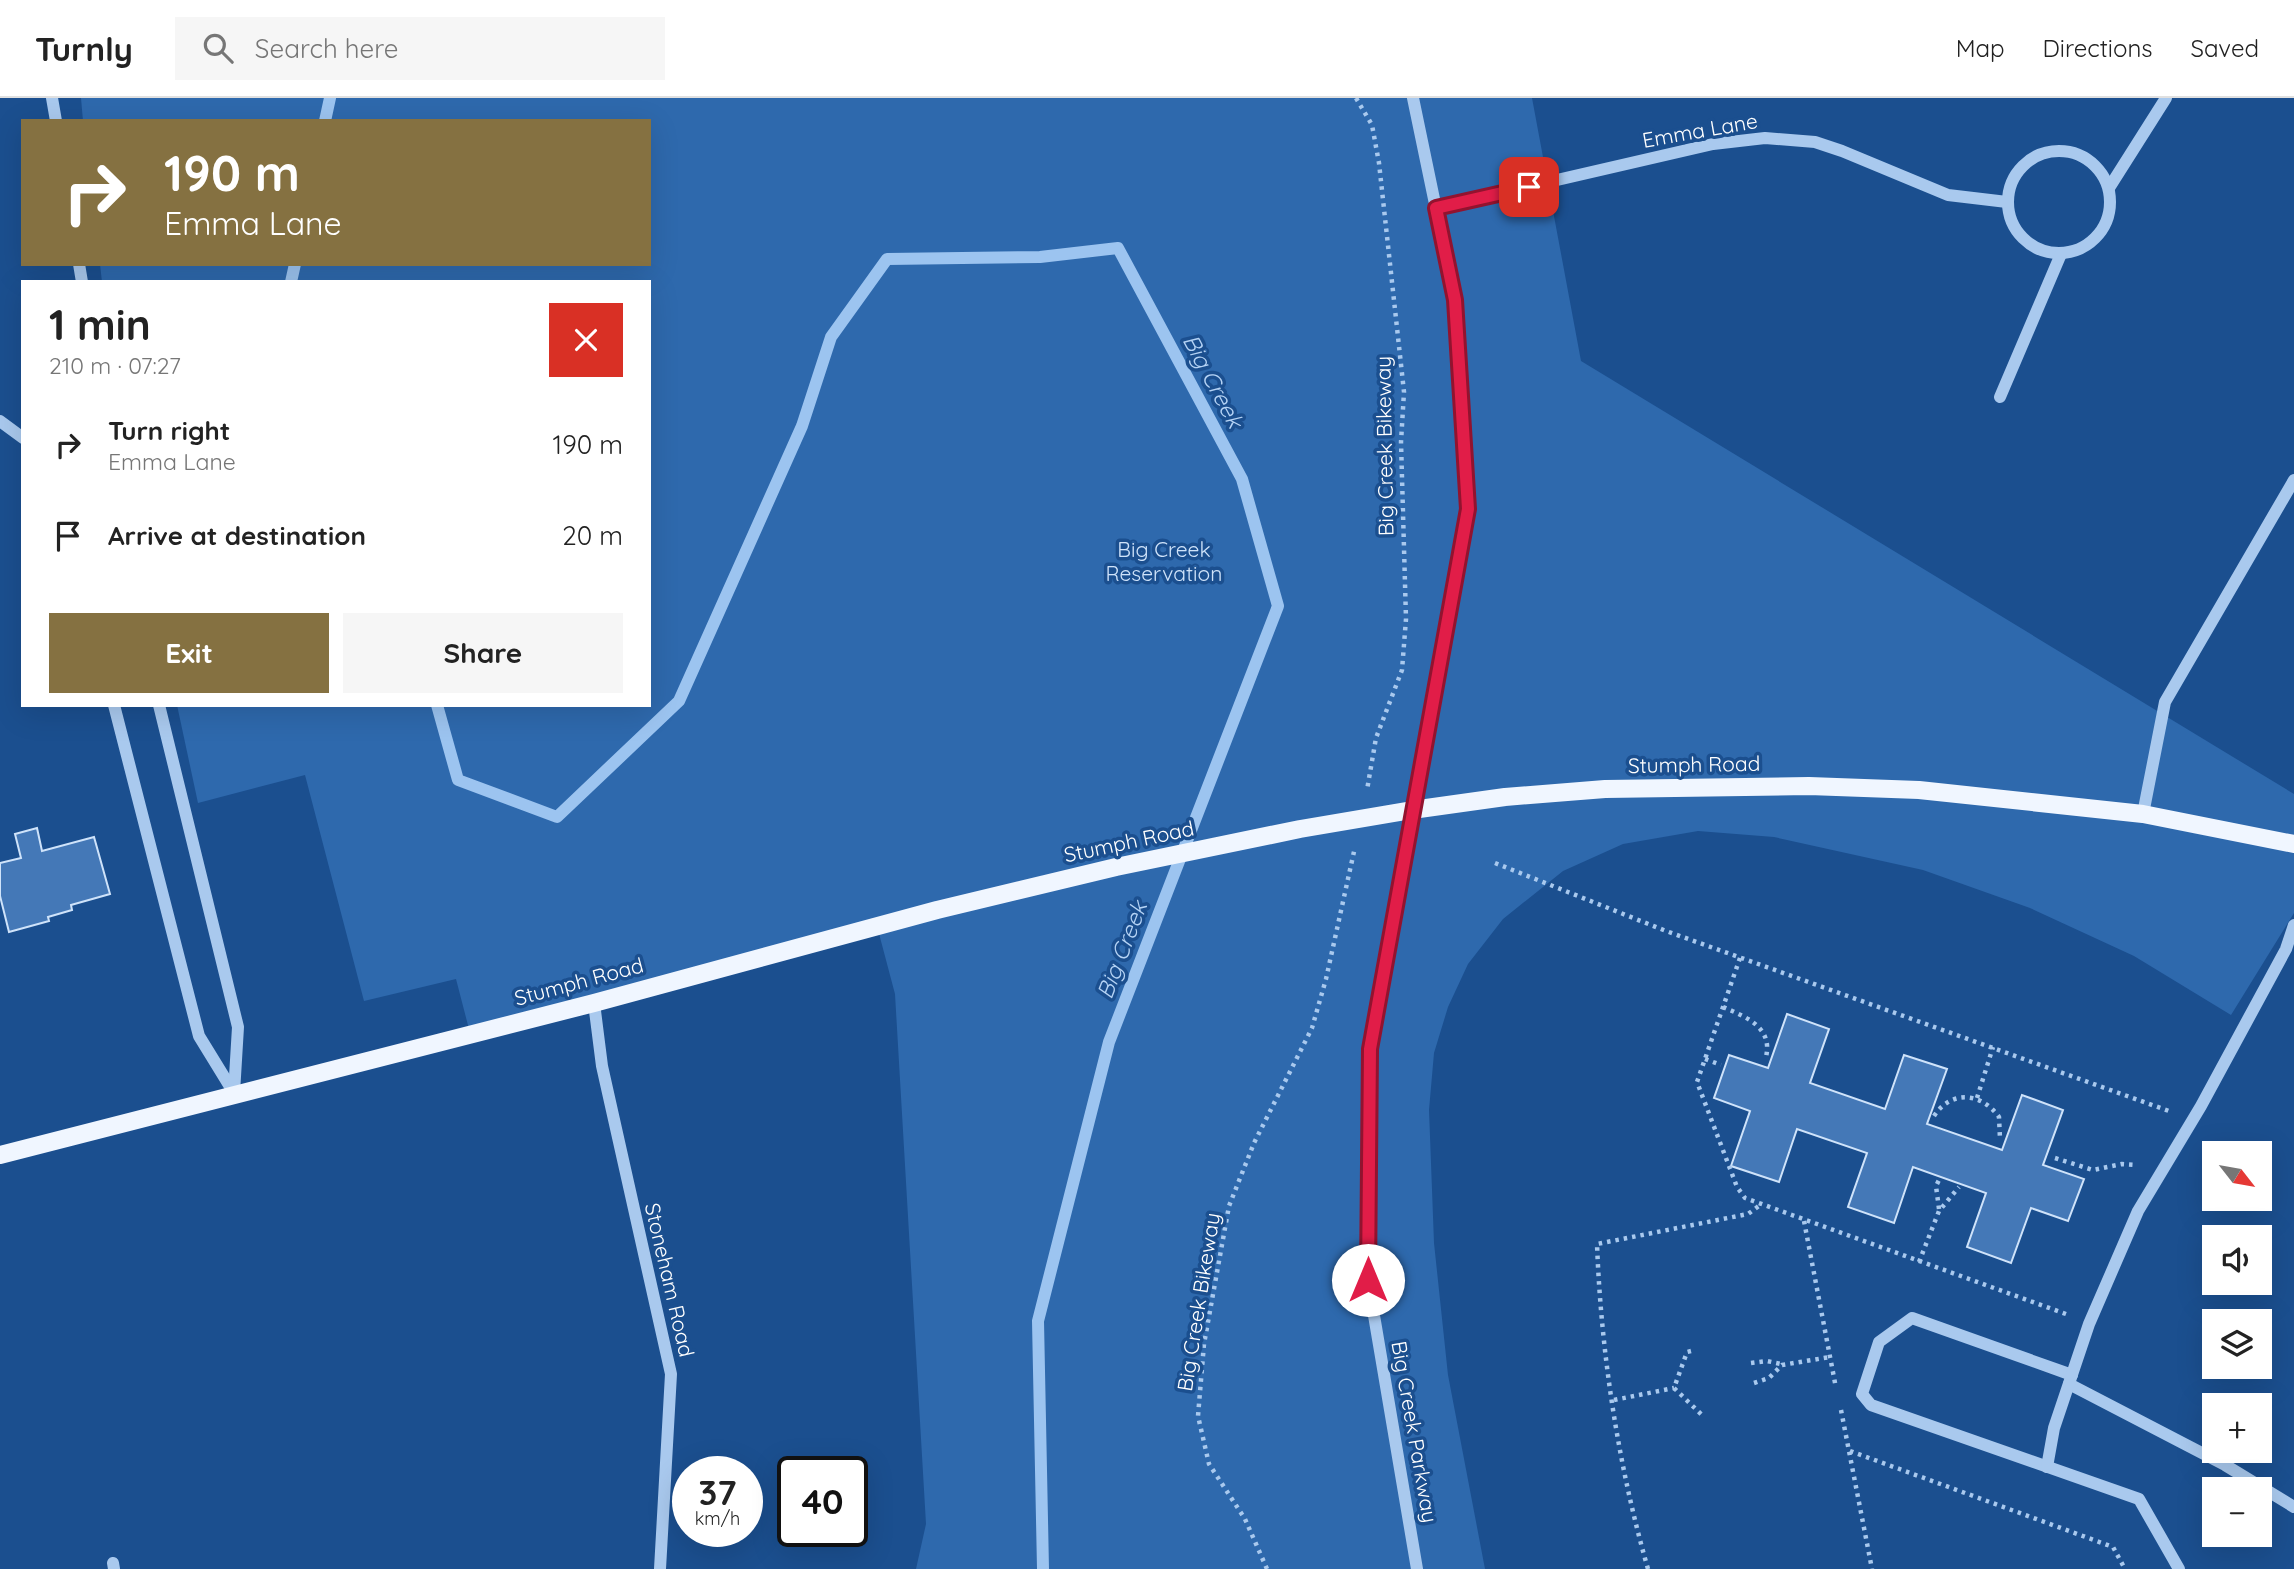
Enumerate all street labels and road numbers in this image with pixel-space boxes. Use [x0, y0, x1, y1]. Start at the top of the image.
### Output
street label: Emma Lane [1640, 107, 1759, 153]
street label: Big Creek Bikeway [1369, 356, 1399, 536]
street label: Stumph Road [1628, 750, 1760, 778]
street label: Stumph Road [1061, 815, 1196, 868]
street label: Stumph Road [511, 951, 646, 1011]
street label: Stoneham Road [640, 1200, 700, 1359]
street label: Big Creek Bikeway [1171, 1211, 1225, 1393]
street label: Big Creek Parkway [1386, 1339, 1444, 1525]

